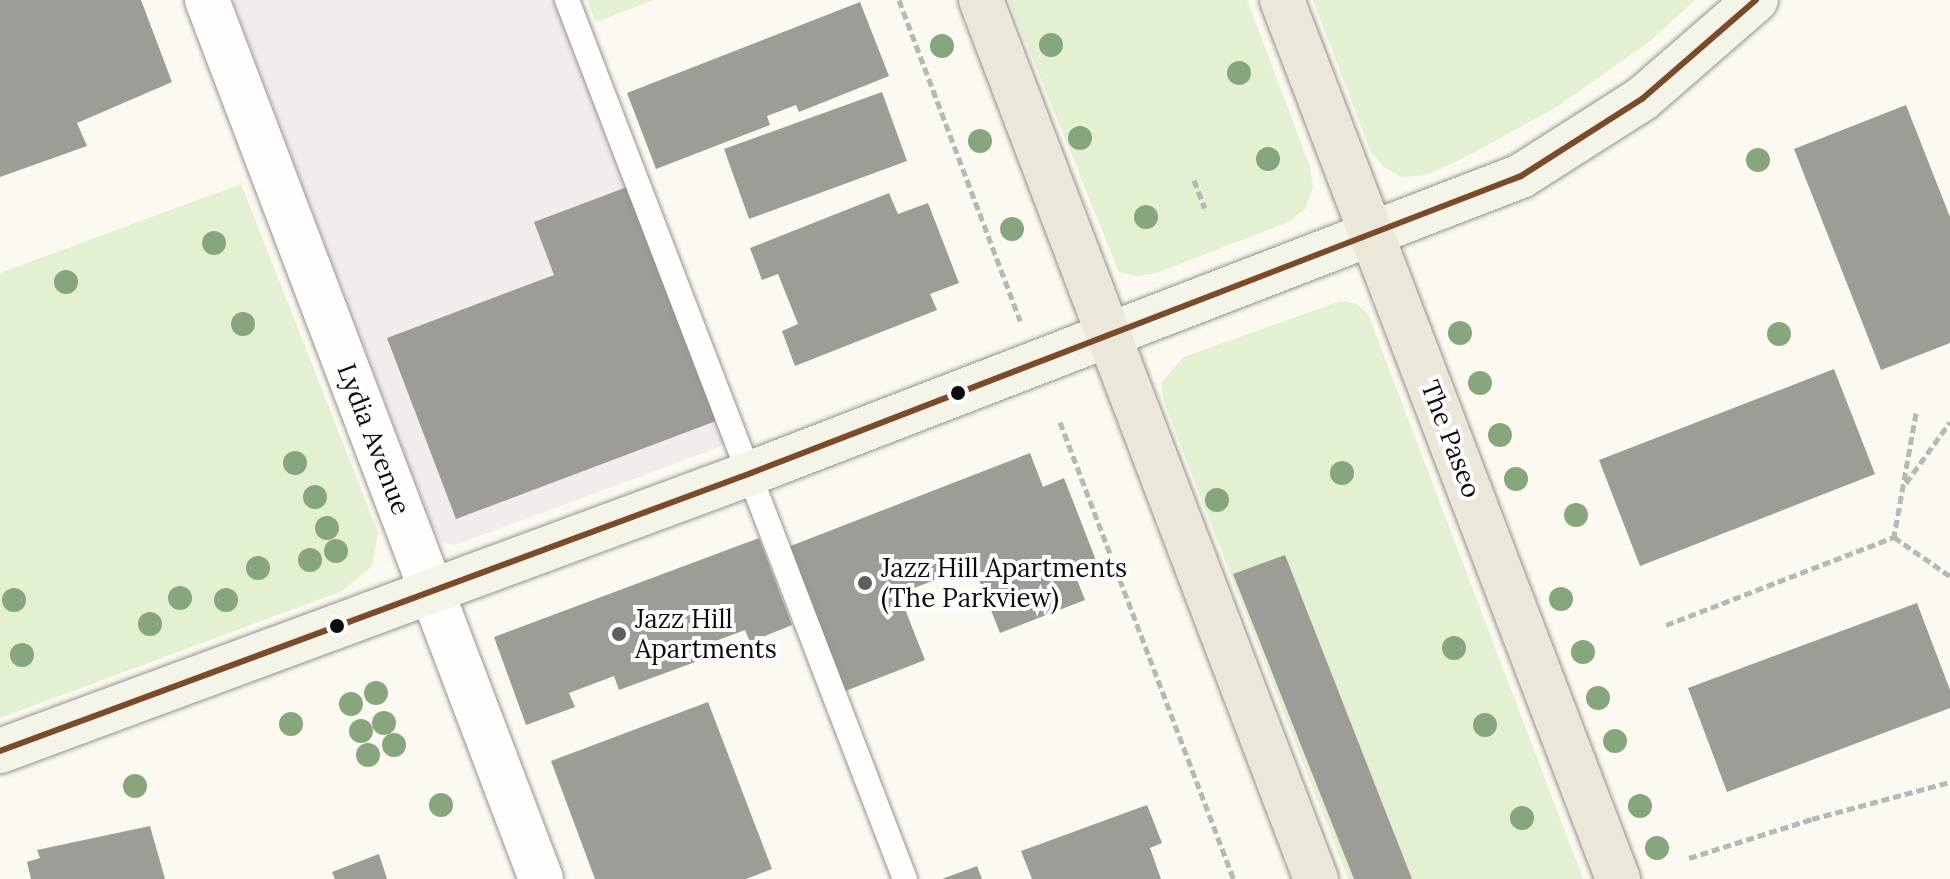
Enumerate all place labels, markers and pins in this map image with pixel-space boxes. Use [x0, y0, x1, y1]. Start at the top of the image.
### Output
unlabelled marker [950, 385, 966, 401]
place label: Jazz Hill Apartments (The Parkview) [881, 552, 1127, 614]
marker: Jazz Hill Apartments (The Parkview) [856, 574, 874, 592]
place label: Jazz Hill Apartments [635, 603, 777, 664]
unlabelled marker [329, 618, 345, 634]
marker: Jazz Hill Apartments [610, 625, 628, 643]

